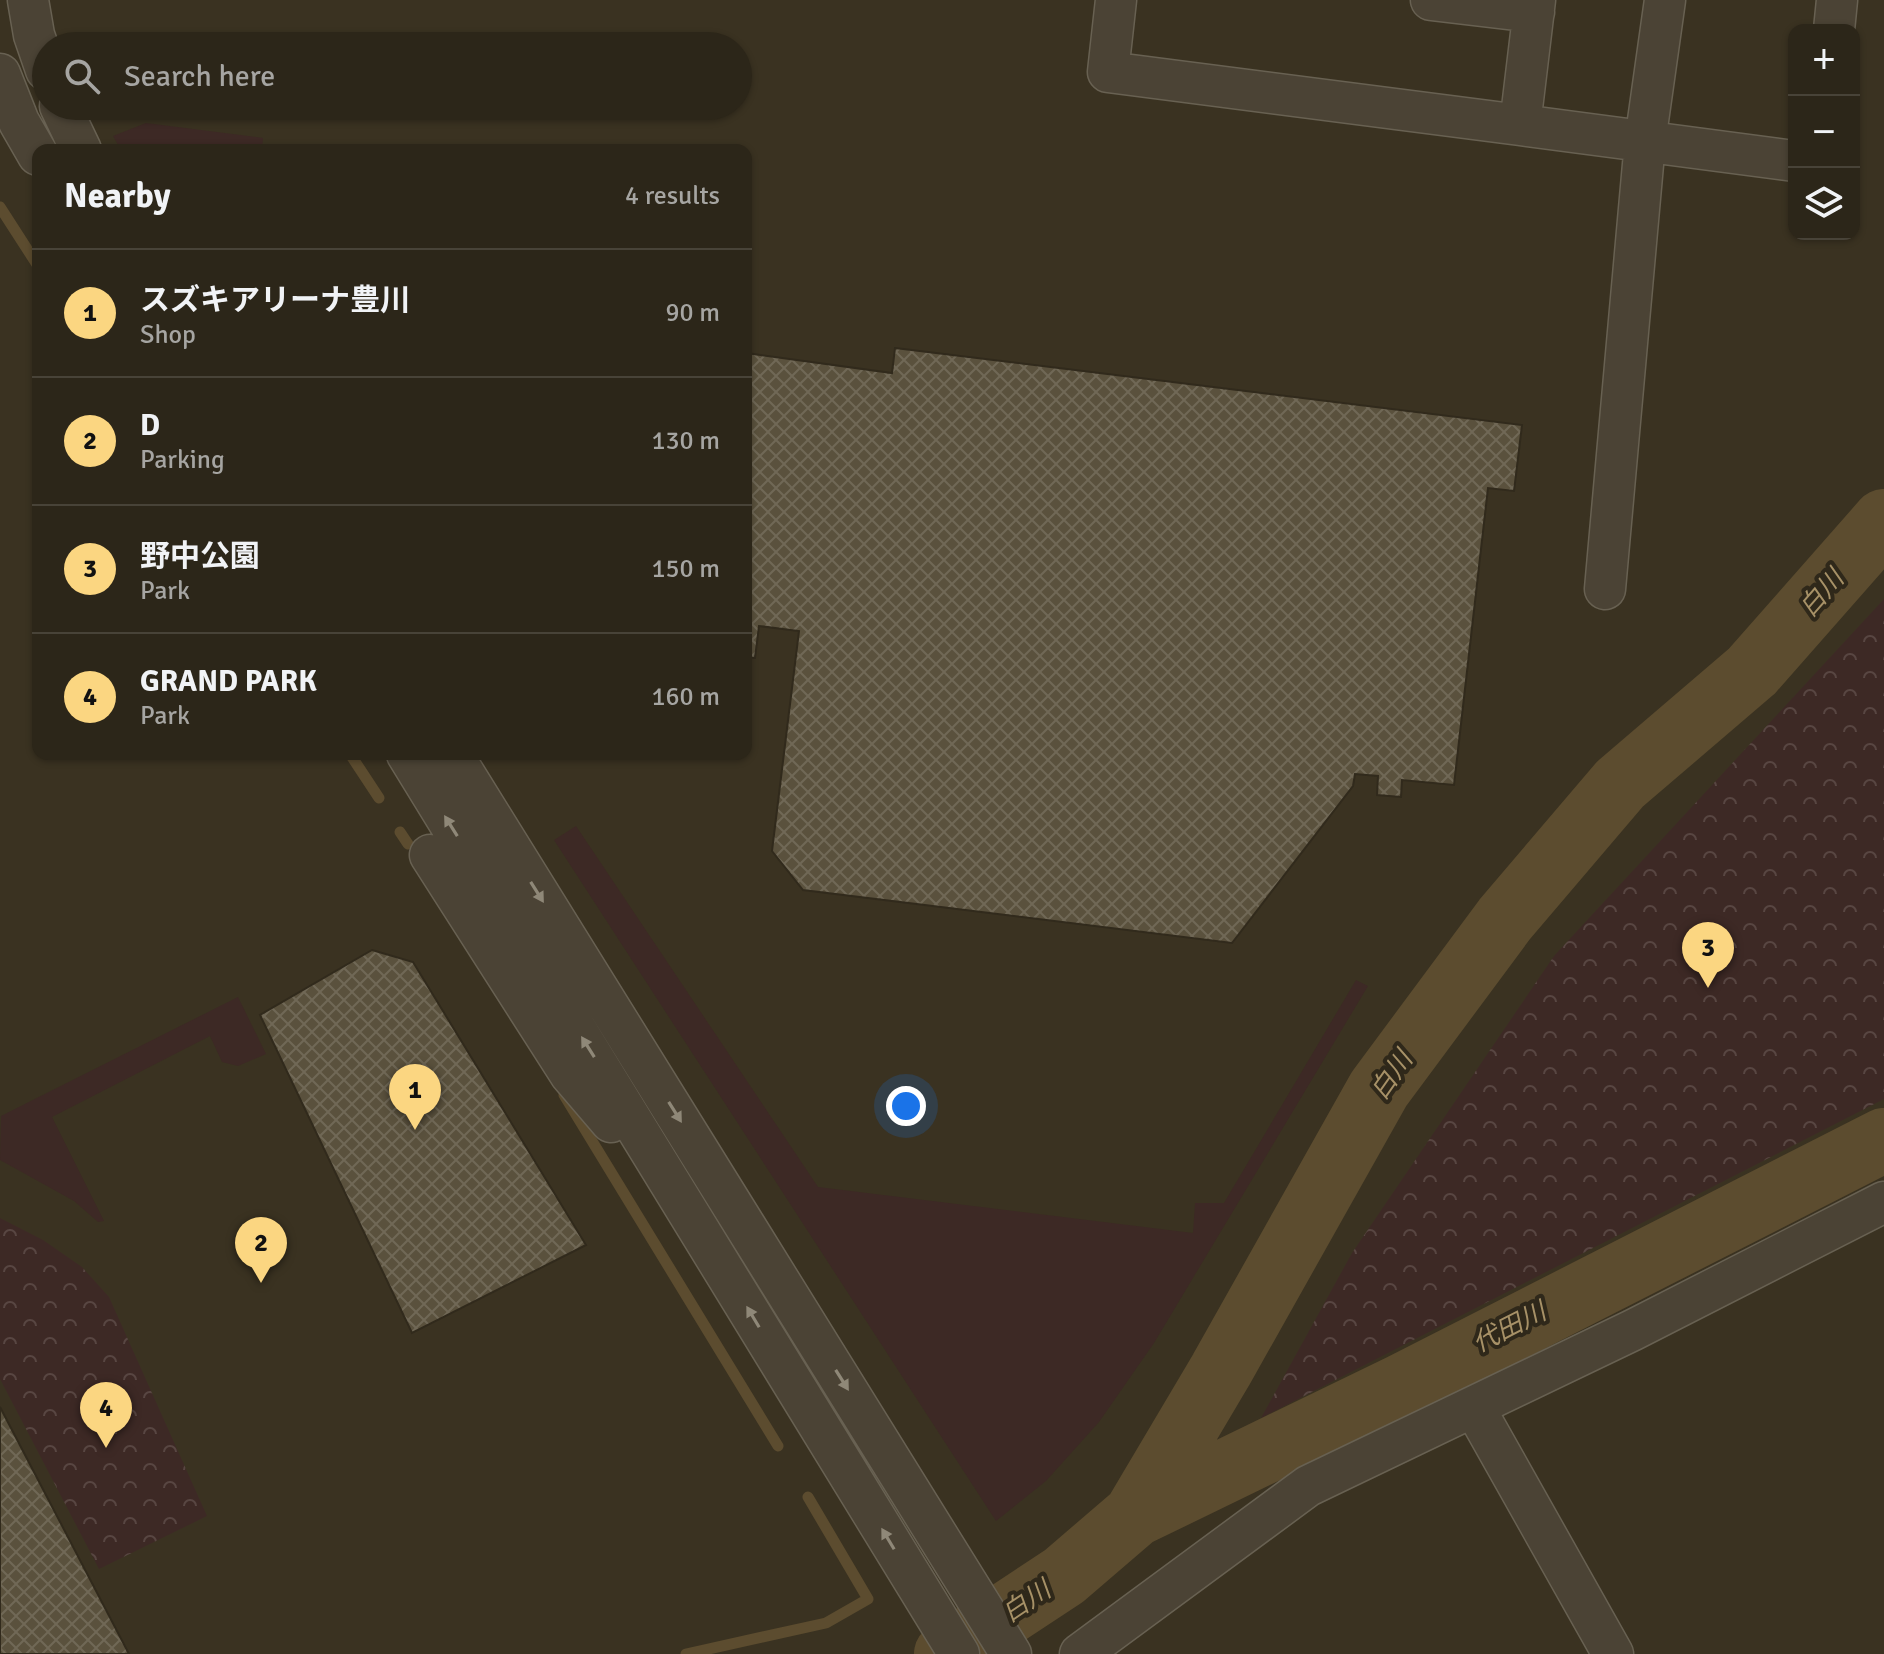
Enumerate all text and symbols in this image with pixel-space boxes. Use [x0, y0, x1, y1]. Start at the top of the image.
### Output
map controls [1788, 24, 1860, 240]
button: + [1788, 24, 1860, 96]
search box [32, 32, 752, 120]
icon: search [60, 54, 104, 98]
text: Search here [124, 58, 275, 95]
button: − [1788, 96, 1860, 168]
button: layers [1788, 168, 1860, 240]
text: Nearby [64, 175, 171, 217]
text: 4 results [625, 180, 720, 212]
text: スズキアリーナ豊川 [140, 282, 410, 319]
text: 1 [83, 297, 97, 329]
text: 90 m [665, 297, 720, 329]
text: Shop [140, 319, 196, 351]
text: D [140, 407, 160, 444]
text: 2 [83, 425, 97, 457]
text: 130 m [651, 425, 720, 457]
text: Parking [140, 444, 225, 476]
text: 野中公園 [140, 538, 260, 575]
text: 3 [83, 553, 97, 585]
text: 150 m [651, 553, 720, 585]
water label: 白川 [1793, 561, 1853, 624]
text: Park [140, 575, 190, 607]
text: GRAND PARK [140, 663, 317, 700]
text: 4 [83, 681, 97, 713]
text: 160 m [651, 681, 720, 713]
text: Park [140, 700, 190, 732]
one-way arrow [445, 815, 459, 837]
one-way arrow [530, 881, 545, 902]
pin: 3 [1682, 922, 1734, 988]
one-way arrow [582, 1036, 596, 1058]
water label: 白川 [1364, 1043, 1422, 1106]
pin: 1 [389, 1064, 441, 1130]
your location [886, 1086, 926, 1126]
one-way arrow [667, 1101, 681, 1123]
pin: 2 [235, 1217, 287, 1283]
water label: 代田川 [1467, 1295, 1554, 1360]
one-way arrow [746, 1306, 760, 1328]
one-way arrow [835, 1369, 849, 1391]
pin: 4 [80, 1382, 132, 1448]
one-way arrow [881, 1528, 895, 1550]
water label: 白川 [996, 1572, 1060, 1630]

